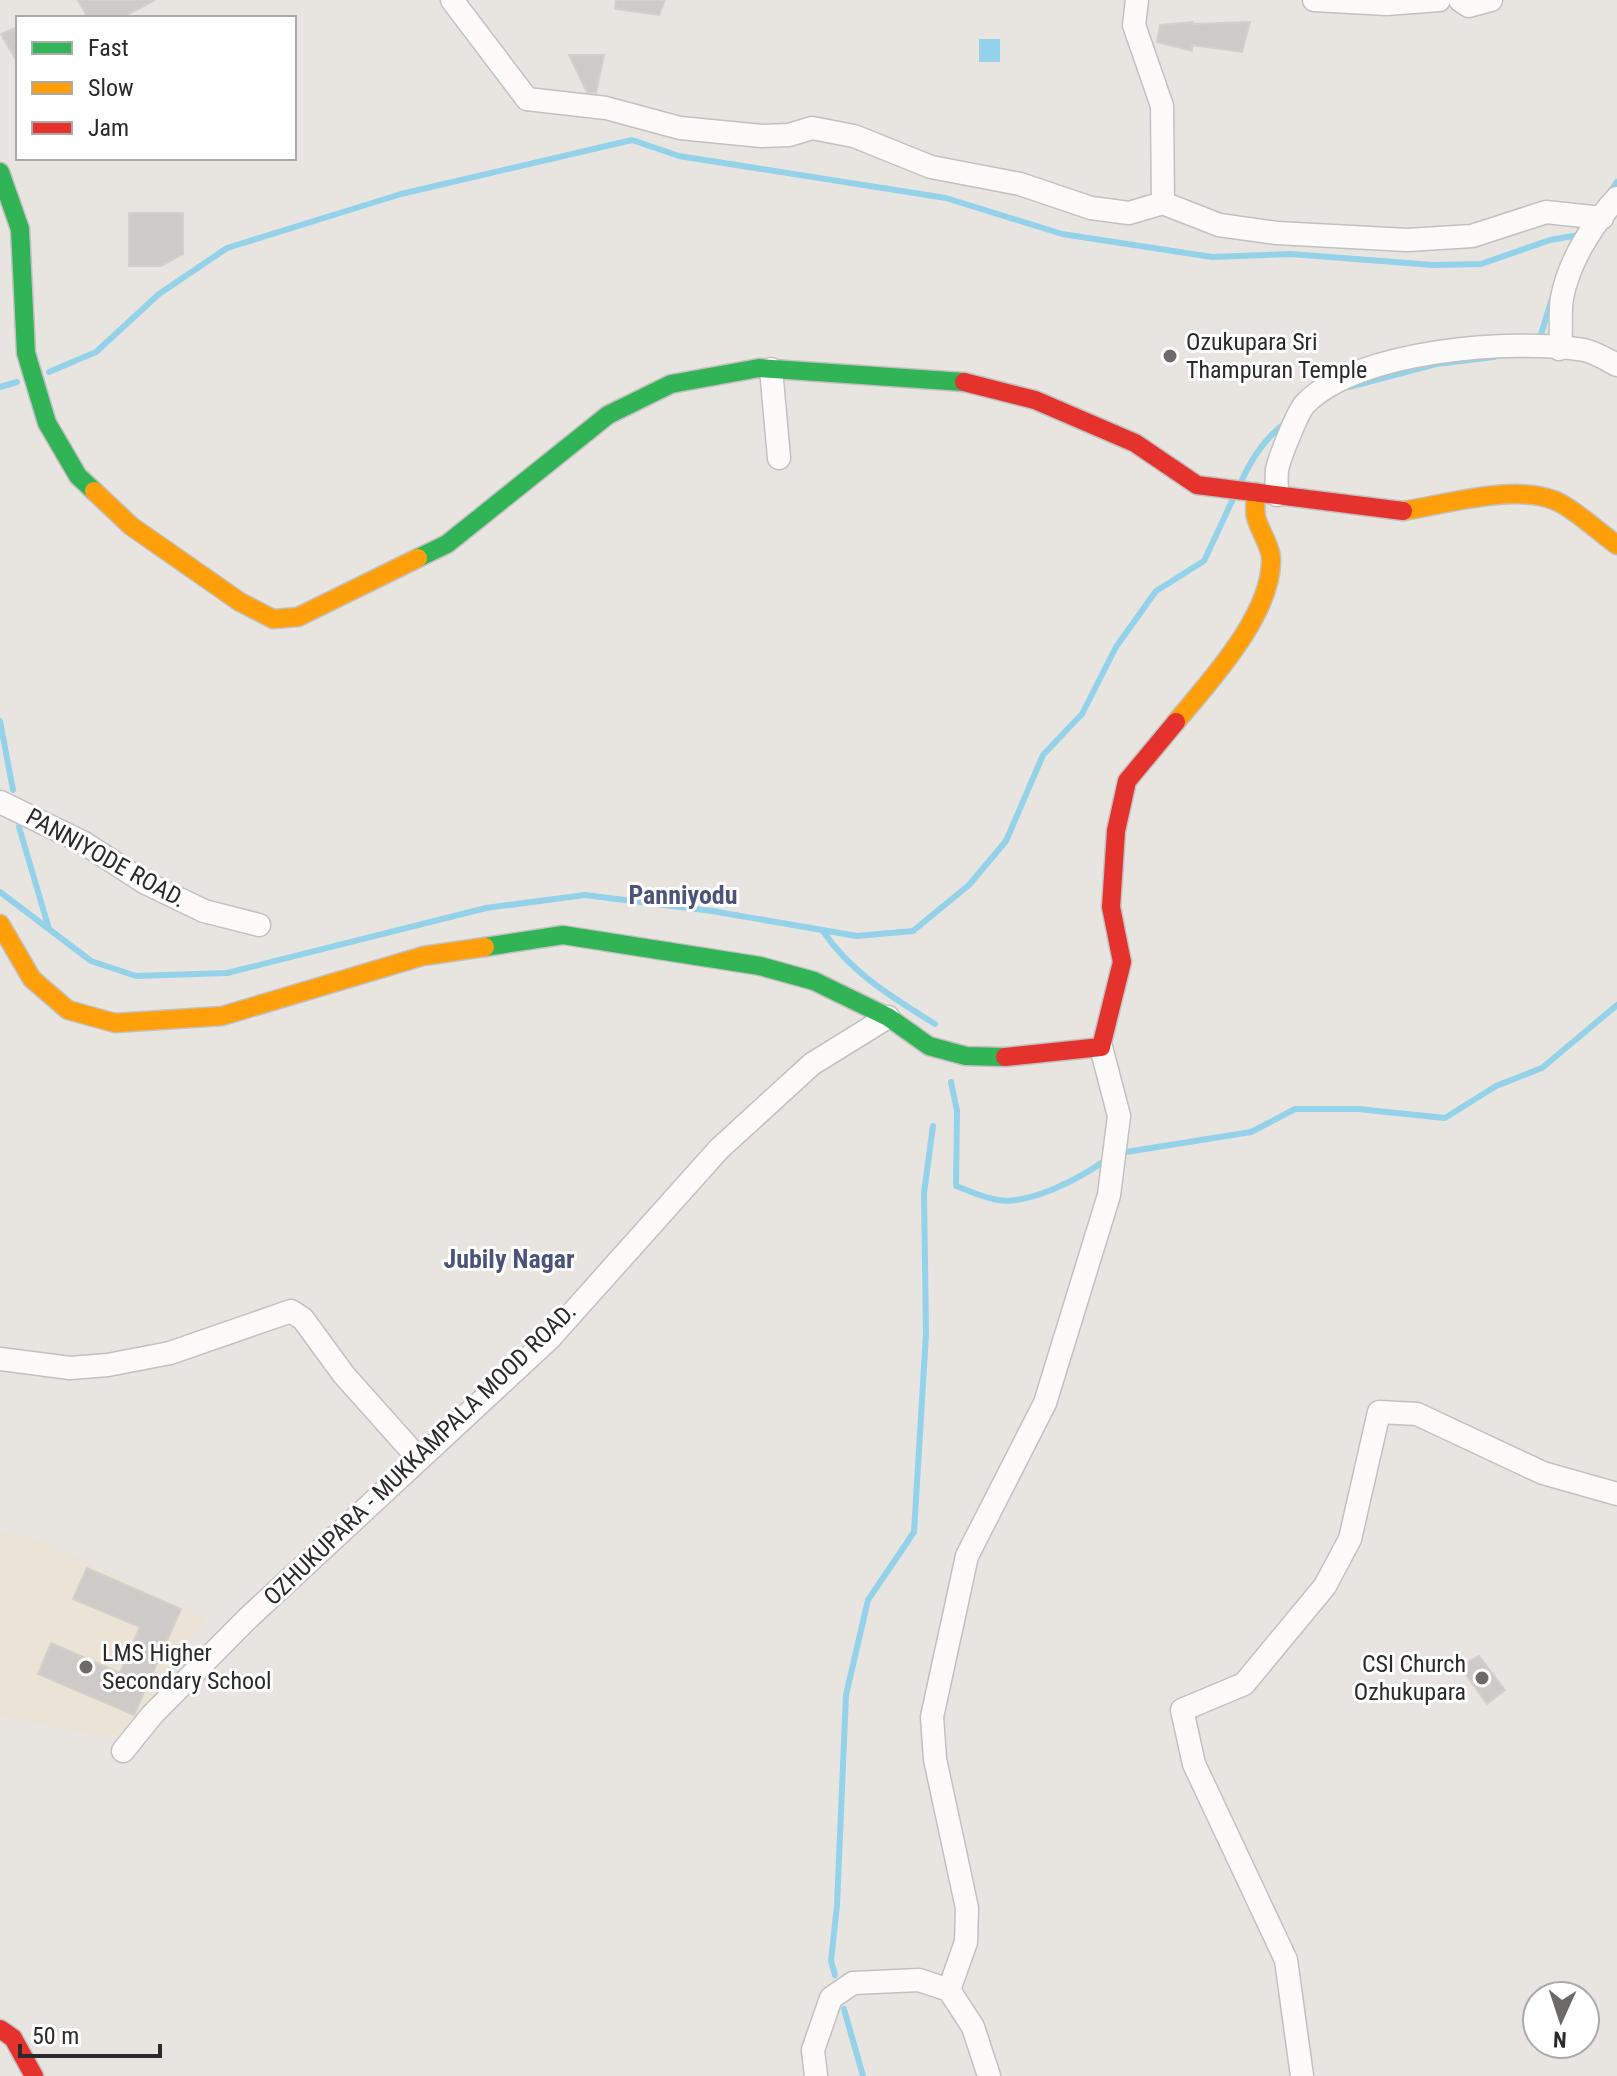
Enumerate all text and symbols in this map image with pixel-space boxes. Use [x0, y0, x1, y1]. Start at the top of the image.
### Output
legend [16, 16, 296, 160]
text: Fast [88, 34, 129, 62]
text: Slow [88, 74, 134, 102]
text: Jam [88, 114, 129, 142]
place label: Ozukupara Sri Thampuran Temple [1186, 328, 1367, 384]
marker: Ozukupara Sri Thampuran Temple [1161, 347, 1179, 365]
street label: PANNIYODE ROAD. [21, 803, 191, 913]
district label: Panniyodu [628, 880, 738, 910]
district label: Jubily Nagar [443, 1244, 575, 1274]
street label: OZHUKUPARA - MUKKAMPALA MOOD ROAD. [258, 1297, 582, 1611]
place label: LMS Higher Secondary School [102, 1639, 272, 1695]
place label: CSI Church Ozhukupara [1354, 1650, 1466, 1706]
marker: LMS Higher Secondary School [77, 1658, 95, 1676]
marker: CSI Church Ozhukupara [1473, 1669, 1491, 1687]
north arrow [1521, 1980, 1601, 2060]
scale bar [20, 2008, 160, 2058]
text: 50 m [32, 2022, 79, 2050]
text: N [1553, 2027, 1567, 2052]

